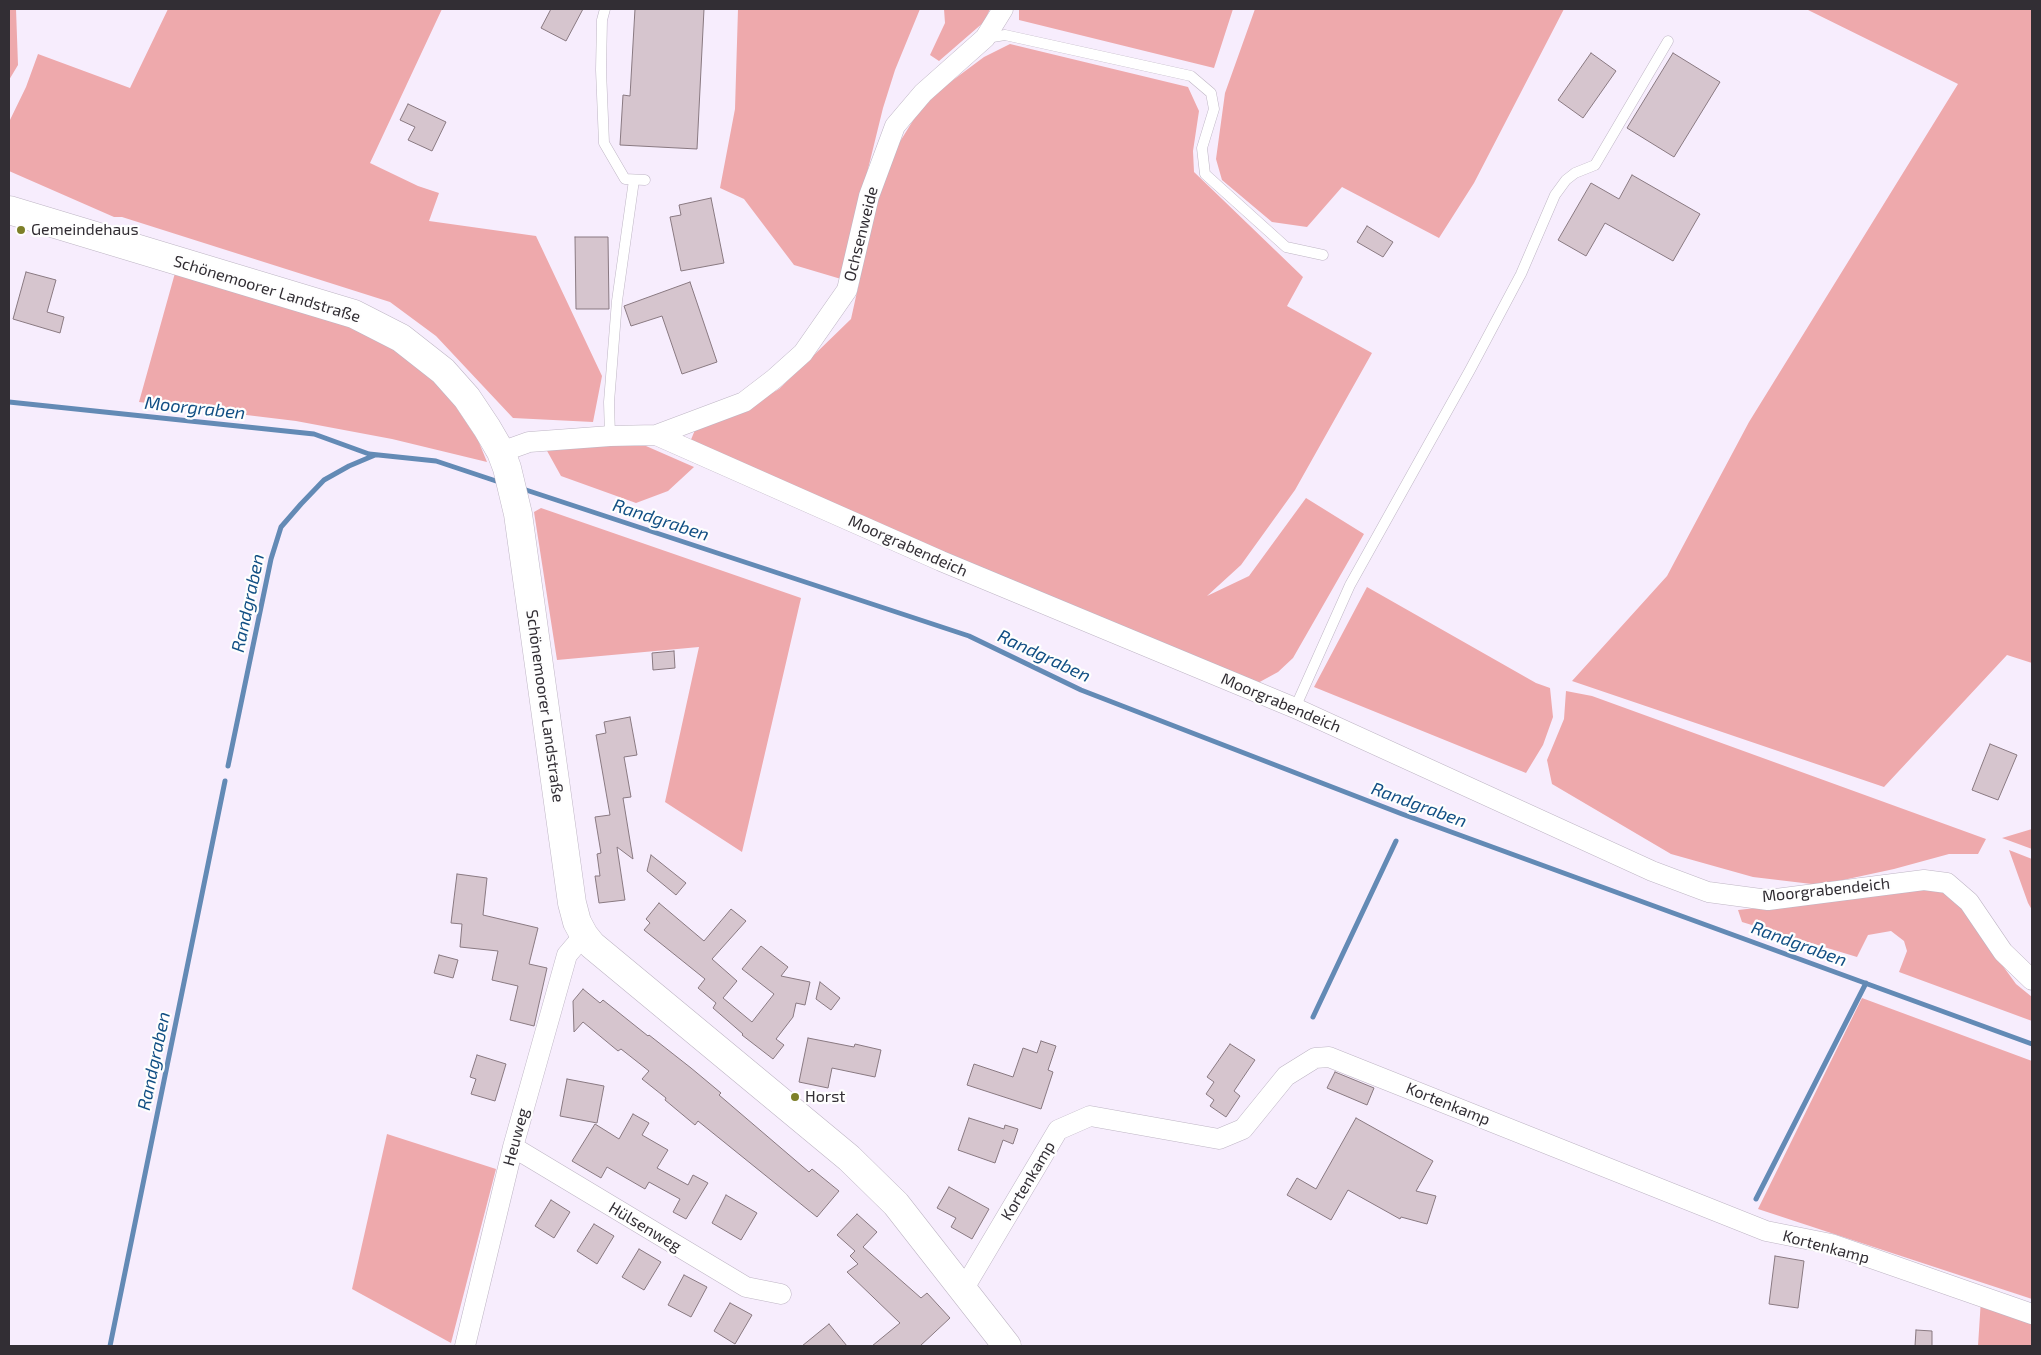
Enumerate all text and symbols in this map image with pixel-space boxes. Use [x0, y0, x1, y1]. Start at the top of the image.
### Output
street label: Ochsenweide [840, 184, 882, 284]
place label: Gemeindehaus [31, 220, 139, 240]
marker: Gemeindehaus [15, 224, 27, 236]
street label: Schönemoorer Landstraße [171, 251, 363, 327]
water label: Moorgraben [144, 392, 246, 424]
water label: Randgraben [610, 494, 712, 546]
street label: Moorgrabendeich [845, 511, 971, 581]
water label: Randgraben [227, 552, 269, 654]
street label: Schönemoorer Landstraße [522, 608, 568, 804]
water label: Randgraben [994, 625, 1094, 687]
street label: Moorgrabendeich [1218, 669, 1344, 737]
water label: Randgraben [1368, 778, 1470, 832]
street label: Moorgrabendeich [1761, 874, 1891, 906]
water label: Randgraben [1748, 917, 1850, 971]
water label: Randgraben [133, 1010, 175, 1112]
street label: Kortenkamp [1403, 1078, 1493, 1130]
place label: Horst [805, 1087, 845, 1107]
marker: Horst [789, 1091, 801, 1103]
street label: Heuweg [499, 1106, 533, 1168]
street label: Kortenkamp [997, 1138, 1059, 1224]
street label: Hülsenweg [605, 1198, 685, 1256]
street label: Kortenkamp [1781, 1226, 1871, 1268]

